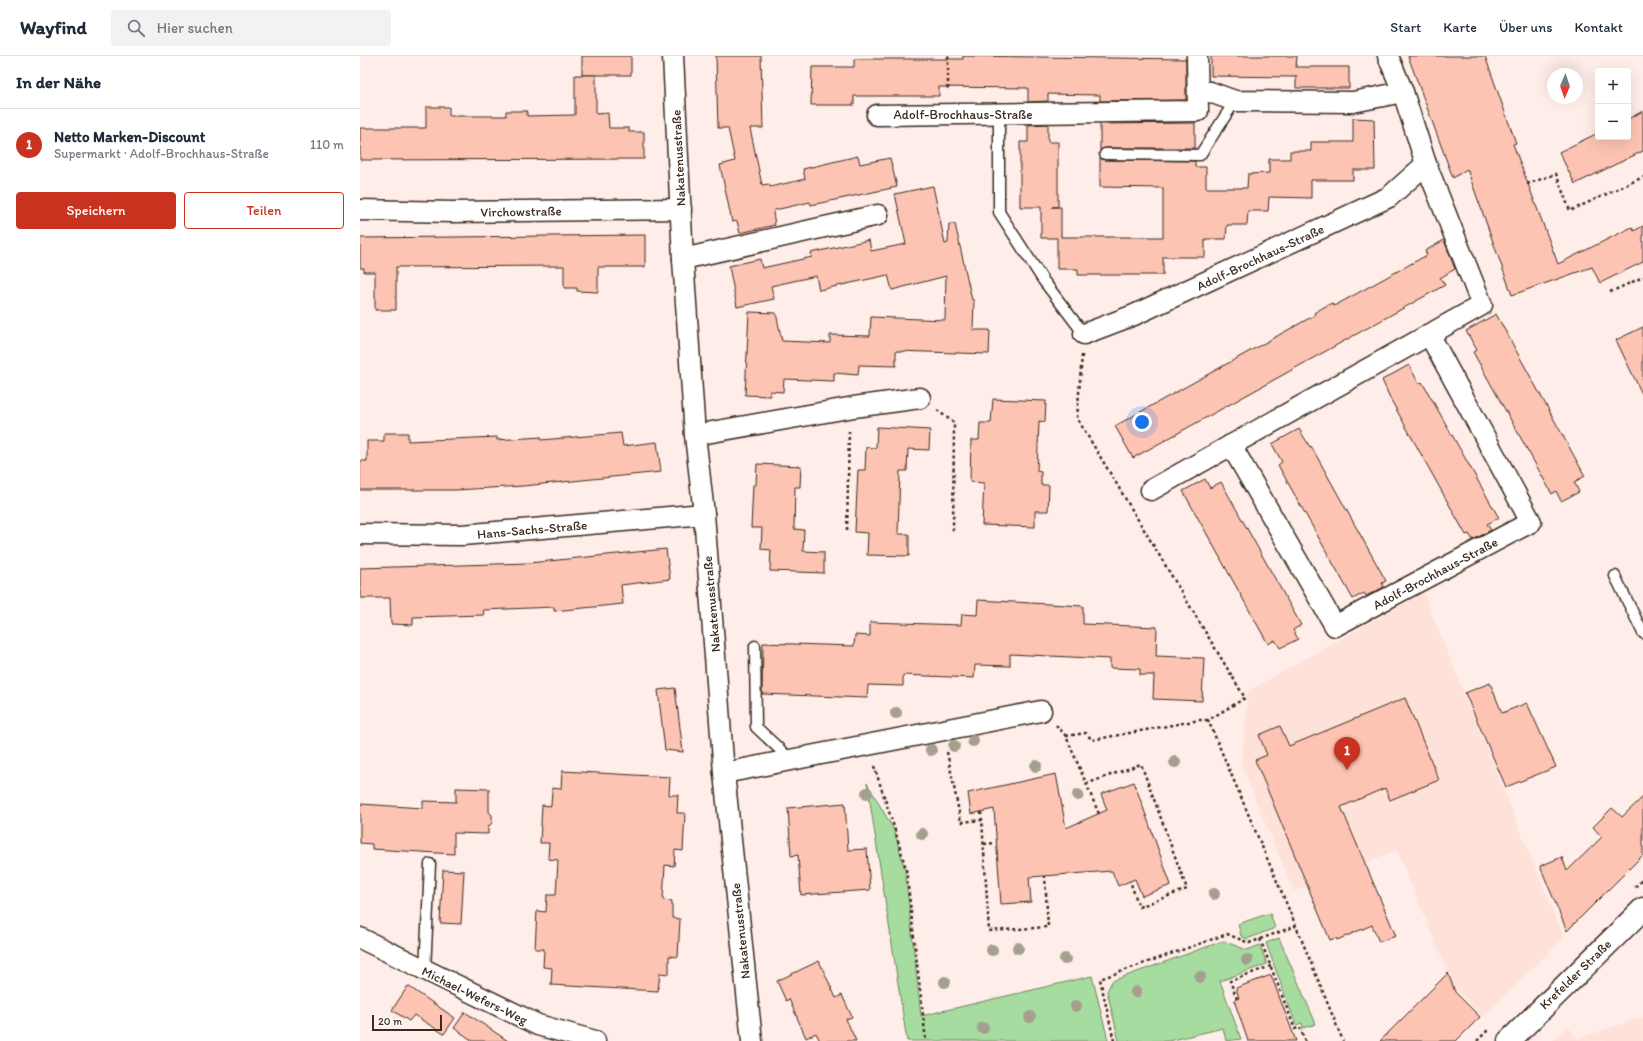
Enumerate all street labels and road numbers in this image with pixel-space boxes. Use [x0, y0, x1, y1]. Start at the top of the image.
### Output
street label: Adolf-Brochhaus-Straße [894, 107, 1032, 122]
street label: Nakatenusstraße [668, 109, 689, 207]
street label: Virchowstraße [480, 203, 562, 220]
street label: Adolf-Brochhaus-Straße [1194, 221, 1326, 294]
street label: Hans-Sachs-Straße [477, 517, 588, 542]
street label: Adolf-Brochhaus-Straße [1370, 534, 1500, 613]
street label: Nakatenusstraße [700, 555, 723, 653]
street label: Nakatenusstraße [728, 882, 753, 980]
street label: Krefelder Straße [1536, 936, 1614, 1012]
street label: Michael-Wefers-Weg [419, 963, 530, 1028]

